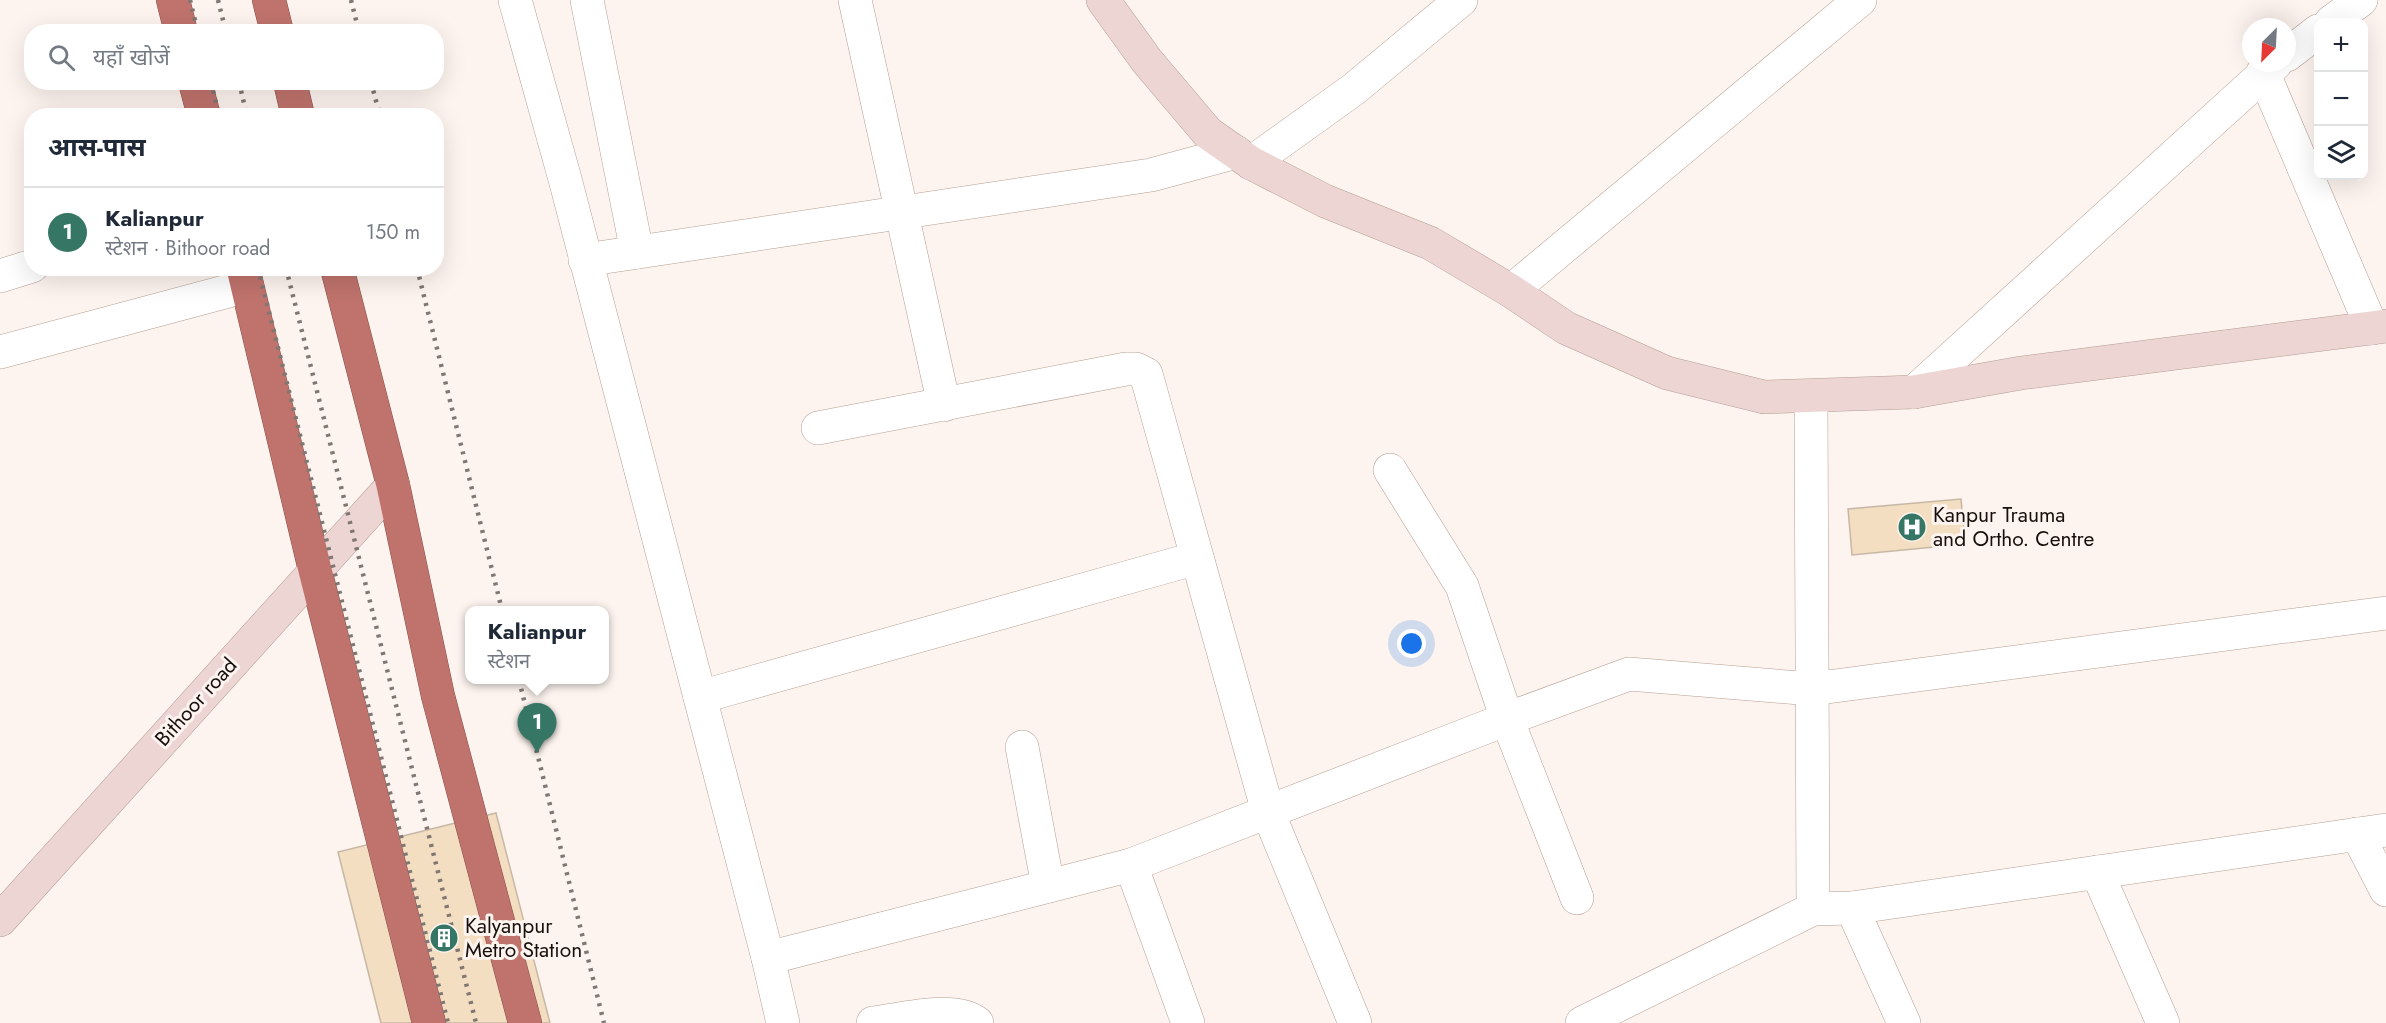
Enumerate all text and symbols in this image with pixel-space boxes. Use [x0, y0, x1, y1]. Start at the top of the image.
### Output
north arrow [2242, 18, 2296, 72]
map controls [2314, 18, 2368, 180]
button: + [2314, 18, 2368, 72]
search box [24, 24, 444, 90]
icon: search [45, 41, 78, 74]
text: यहाँ खोजें [93, 41, 170, 73]
button: − [2314, 72, 2368, 126]
button: layers [2314, 126, 2368, 180]
text: आस-पास [48, 128, 146, 166]
text: Kalianpur [105, 202, 204, 234]
text: 1 [62, 218, 73, 247]
text: 150 m [366, 218, 420, 247]
text: स्टेशन · Bithoor road [105, 234, 270, 263]
place label: Kanpur Trauma and Ortho. Centre [1933, 500, 2094, 554]
hospital icon: Kanpur Trauma and Ortho. Centre [1896, 511, 1928, 543]
popup [465, 606, 609, 684]
text: Kalianpur [487, 615, 587, 647]
your location [1397, 629, 1426, 658]
text: स्टेशन [487, 647, 530, 676]
street label: Bithoor road [148, 651, 244, 753]
pin: 1 [518, 704, 556, 753]
place label: Kalyanpur Metro Station [465, 911, 582, 965]
building icon: Kalyanpur Metro Station [428, 922, 460, 954]

